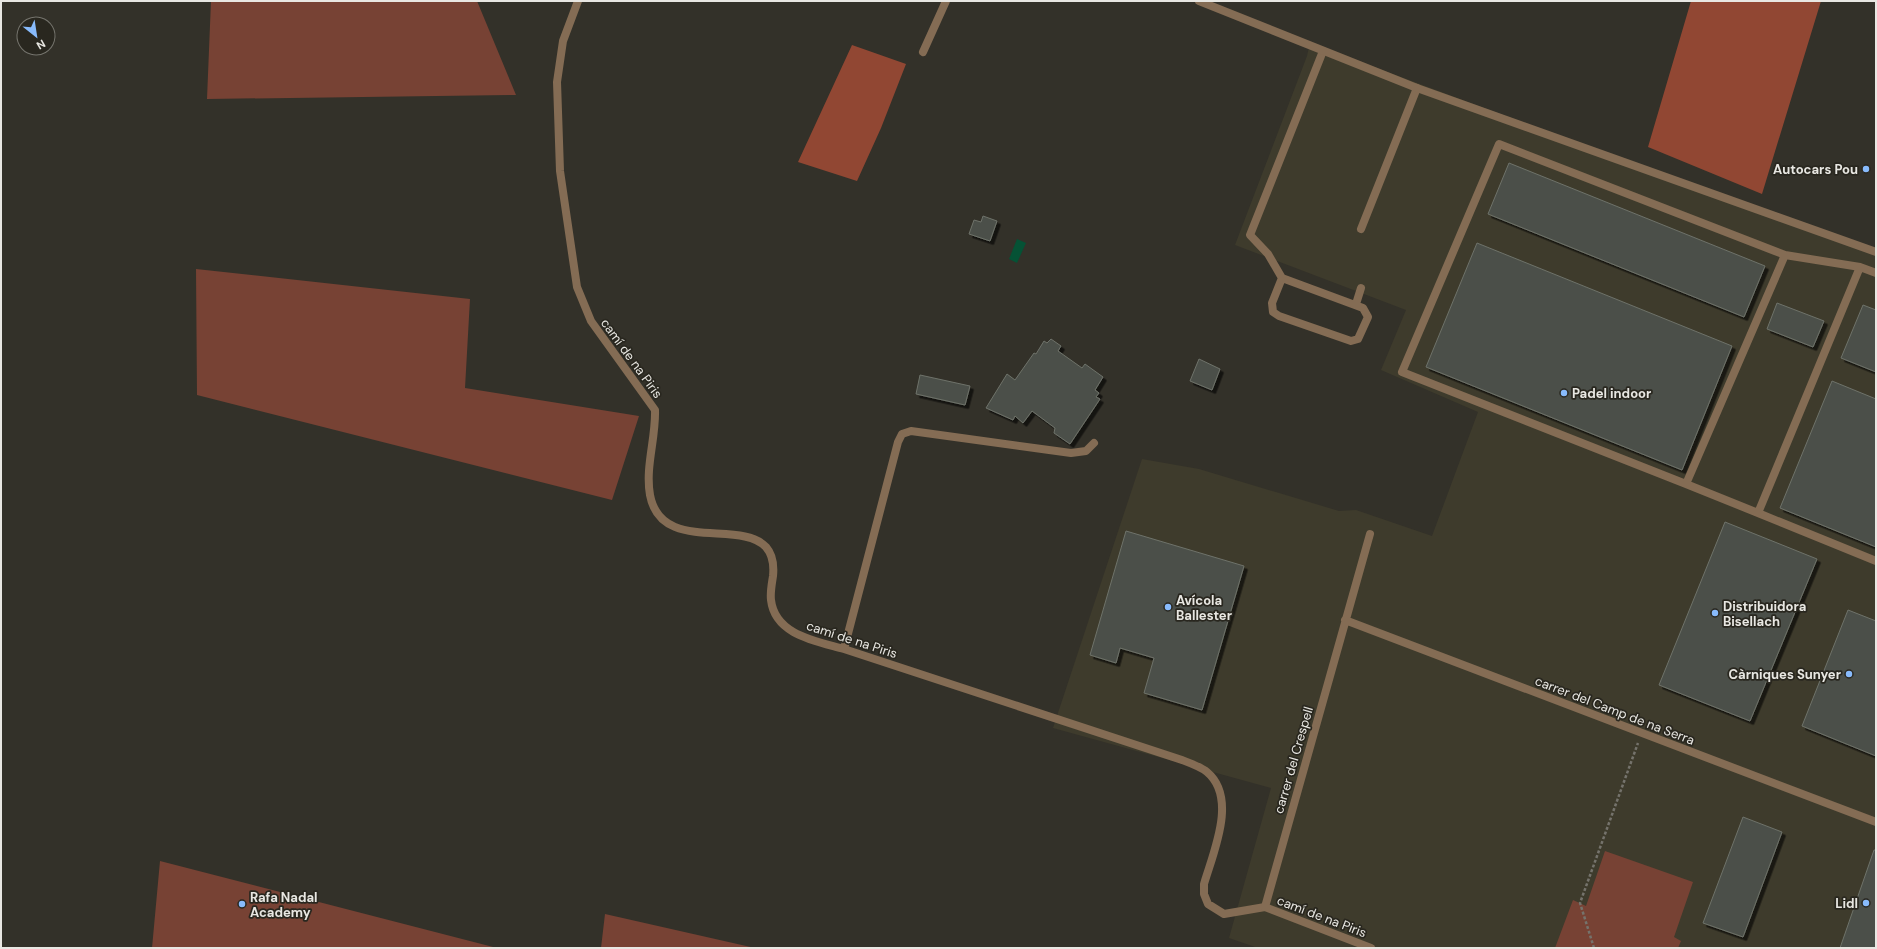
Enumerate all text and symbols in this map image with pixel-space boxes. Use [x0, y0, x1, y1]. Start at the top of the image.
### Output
north arrow [16, 16, 56, 56]
text: N [34, 37, 48, 53]
place label: Autocars Pou [1773, 161, 1858, 178]
marker: Autocars Pou [1861, 164, 1871, 174]
street label: camí de na Piris [597, 315, 666, 402]
place label: Padel indoor [1572, 385, 1652, 402]
marker: Padel indoor [1559, 388, 1569, 398]
place label: Avícola Ballester [1176, 592, 1233, 624]
place label: Distribuidora Bisellach [1723, 598, 1806, 630]
marker: Avícola Ballester [1163, 602, 1173, 612]
marker: Distribuidora Bisellach [1710, 608, 1720, 618]
street label: camí de na Piris [804, 617, 899, 662]
place label: Càrniques Sunyer [1728, 666, 1842, 683]
marker: Càrniques Sunyer [1844, 669, 1854, 679]
street label: carrer del Camp de na Serra [1533, 672, 1697, 749]
street label: carrer del Crespell [1270, 705, 1317, 816]
place label: Rafa Nadal Academy [250, 889, 318, 921]
street label: camí de na Piris [1275, 892, 1369, 941]
place label: Lidl [1835, 895, 1858, 912]
marker: Lidl [1861, 898, 1871, 908]
marker: Rafa Nadal Academy [237, 899, 247, 909]

